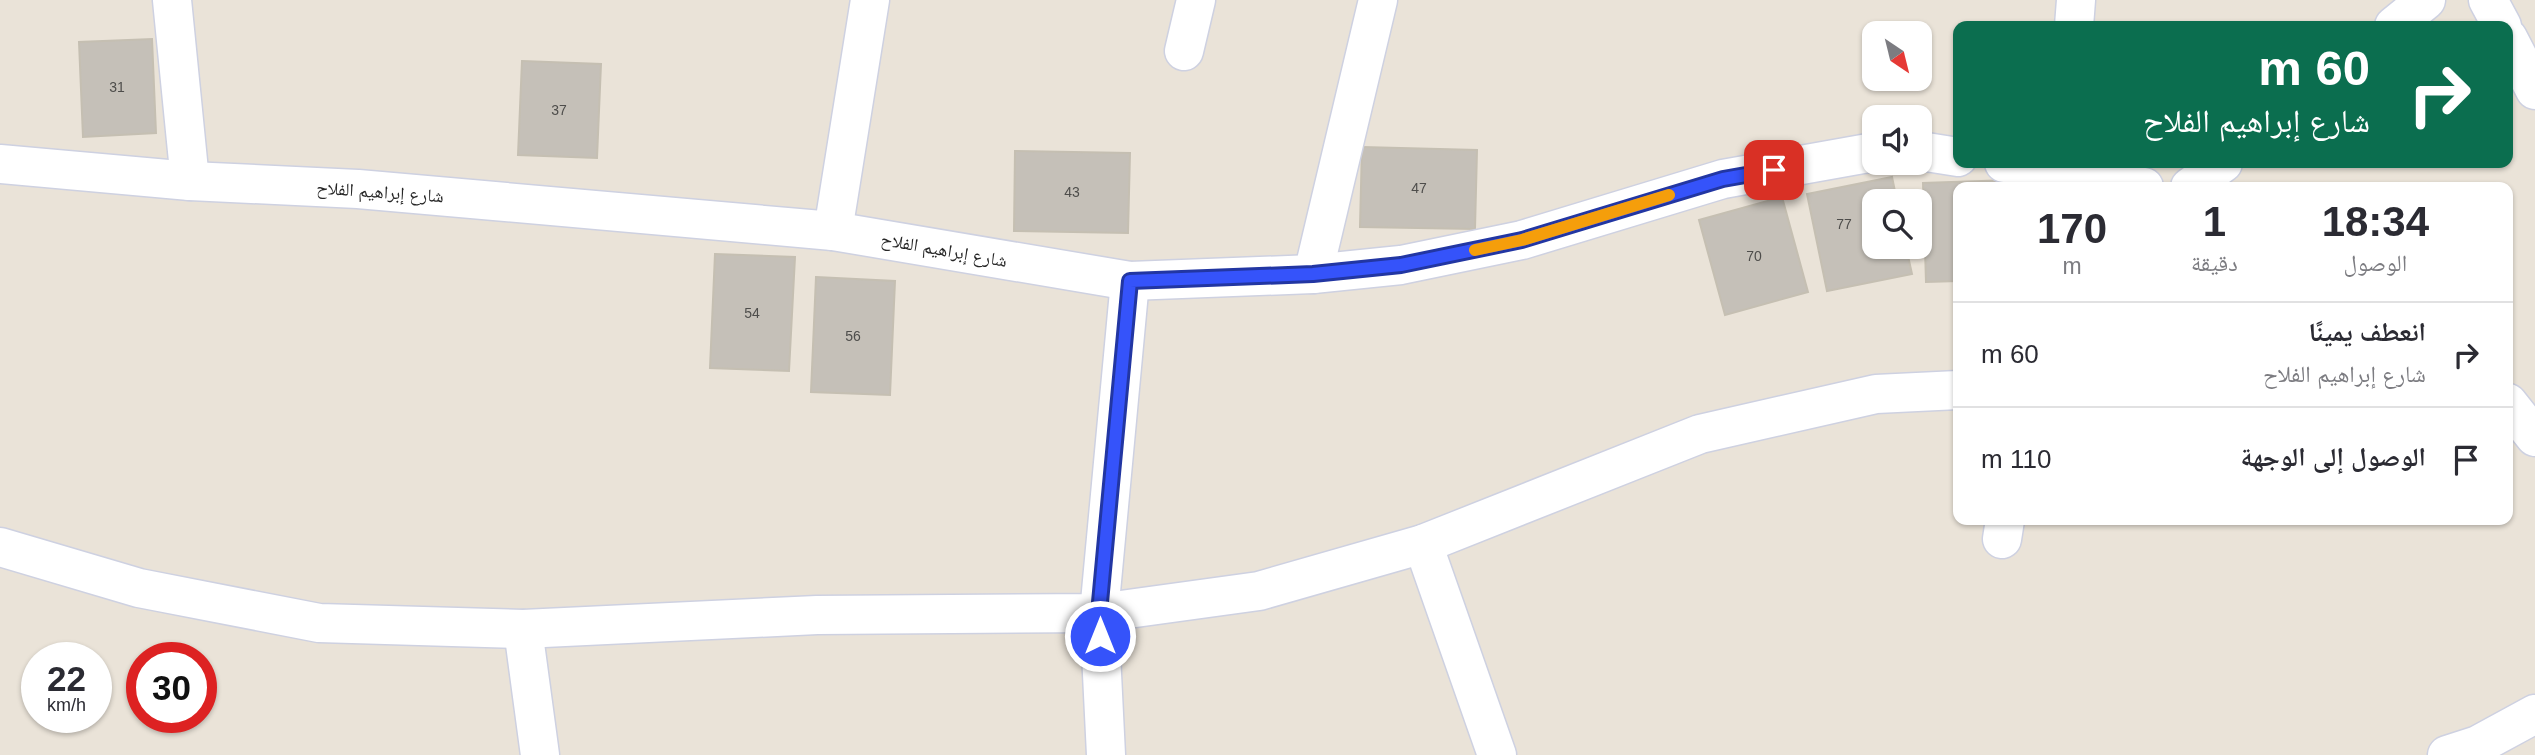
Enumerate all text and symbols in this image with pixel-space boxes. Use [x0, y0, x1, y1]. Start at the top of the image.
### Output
north arrow [1862, 21, 1932, 91]
map controls [1862, 21, 1932, 259]
text: 60 m [2258, 41, 2370, 95]
icon: right [2394, 49, 2485, 140]
house number: 31 [109, 79, 125, 95]
house number: 37 [551, 102, 567, 118]
text: شارع إبراهيم الفلاح [2143, 103, 2370, 139]
button: sound [1862, 105, 1932, 175]
pin [1744, 140, 1804, 200]
icon: arrive [1755, 151, 1793, 189]
street label: شارع إبراهيم الفلاح [315, 178, 444, 208]
house number: 47 [1411, 180, 1427, 196]
house number: 43 [1064, 184, 1080, 200]
button: search [1862, 189, 1932, 259]
text: 1 [2203, 198, 2226, 245]
text: 18:34 [2322, 198, 2429, 245]
text: 170 [2037, 205, 2107, 252]
house number: 77 [1836, 216, 1852, 232]
street label: شارع إبراهيم الفلاح [879, 229, 1009, 273]
house number: 70 [1746, 248, 1762, 264]
text: دقيقة [2191, 250, 2238, 276]
text: الوصول [2344, 250, 2407, 276]
text: m [2062, 253, 2082, 279]
house number: 54 [744, 305, 760, 321]
text: انعطف يمينًا [2309, 317, 2426, 347]
house number: 56 [845, 328, 861, 344]
icon: right [2447, 336, 2485, 374]
text: 60 m [1981, 339, 2039, 369]
text: شارع إبراهيم الفلاح [2263, 361, 2426, 387]
icon: arrive [2447, 441, 2485, 479]
text: الوصول إلى الوجهة [2241, 442, 2426, 472]
text: 110 m [1981, 444, 2051, 474]
position arrow [1063, 599, 1137, 673]
speed limit sign: 30 [126, 642, 217, 733]
text: 22 [47, 659, 86, 698]
text: km/h [47, 695, 86, 715]

